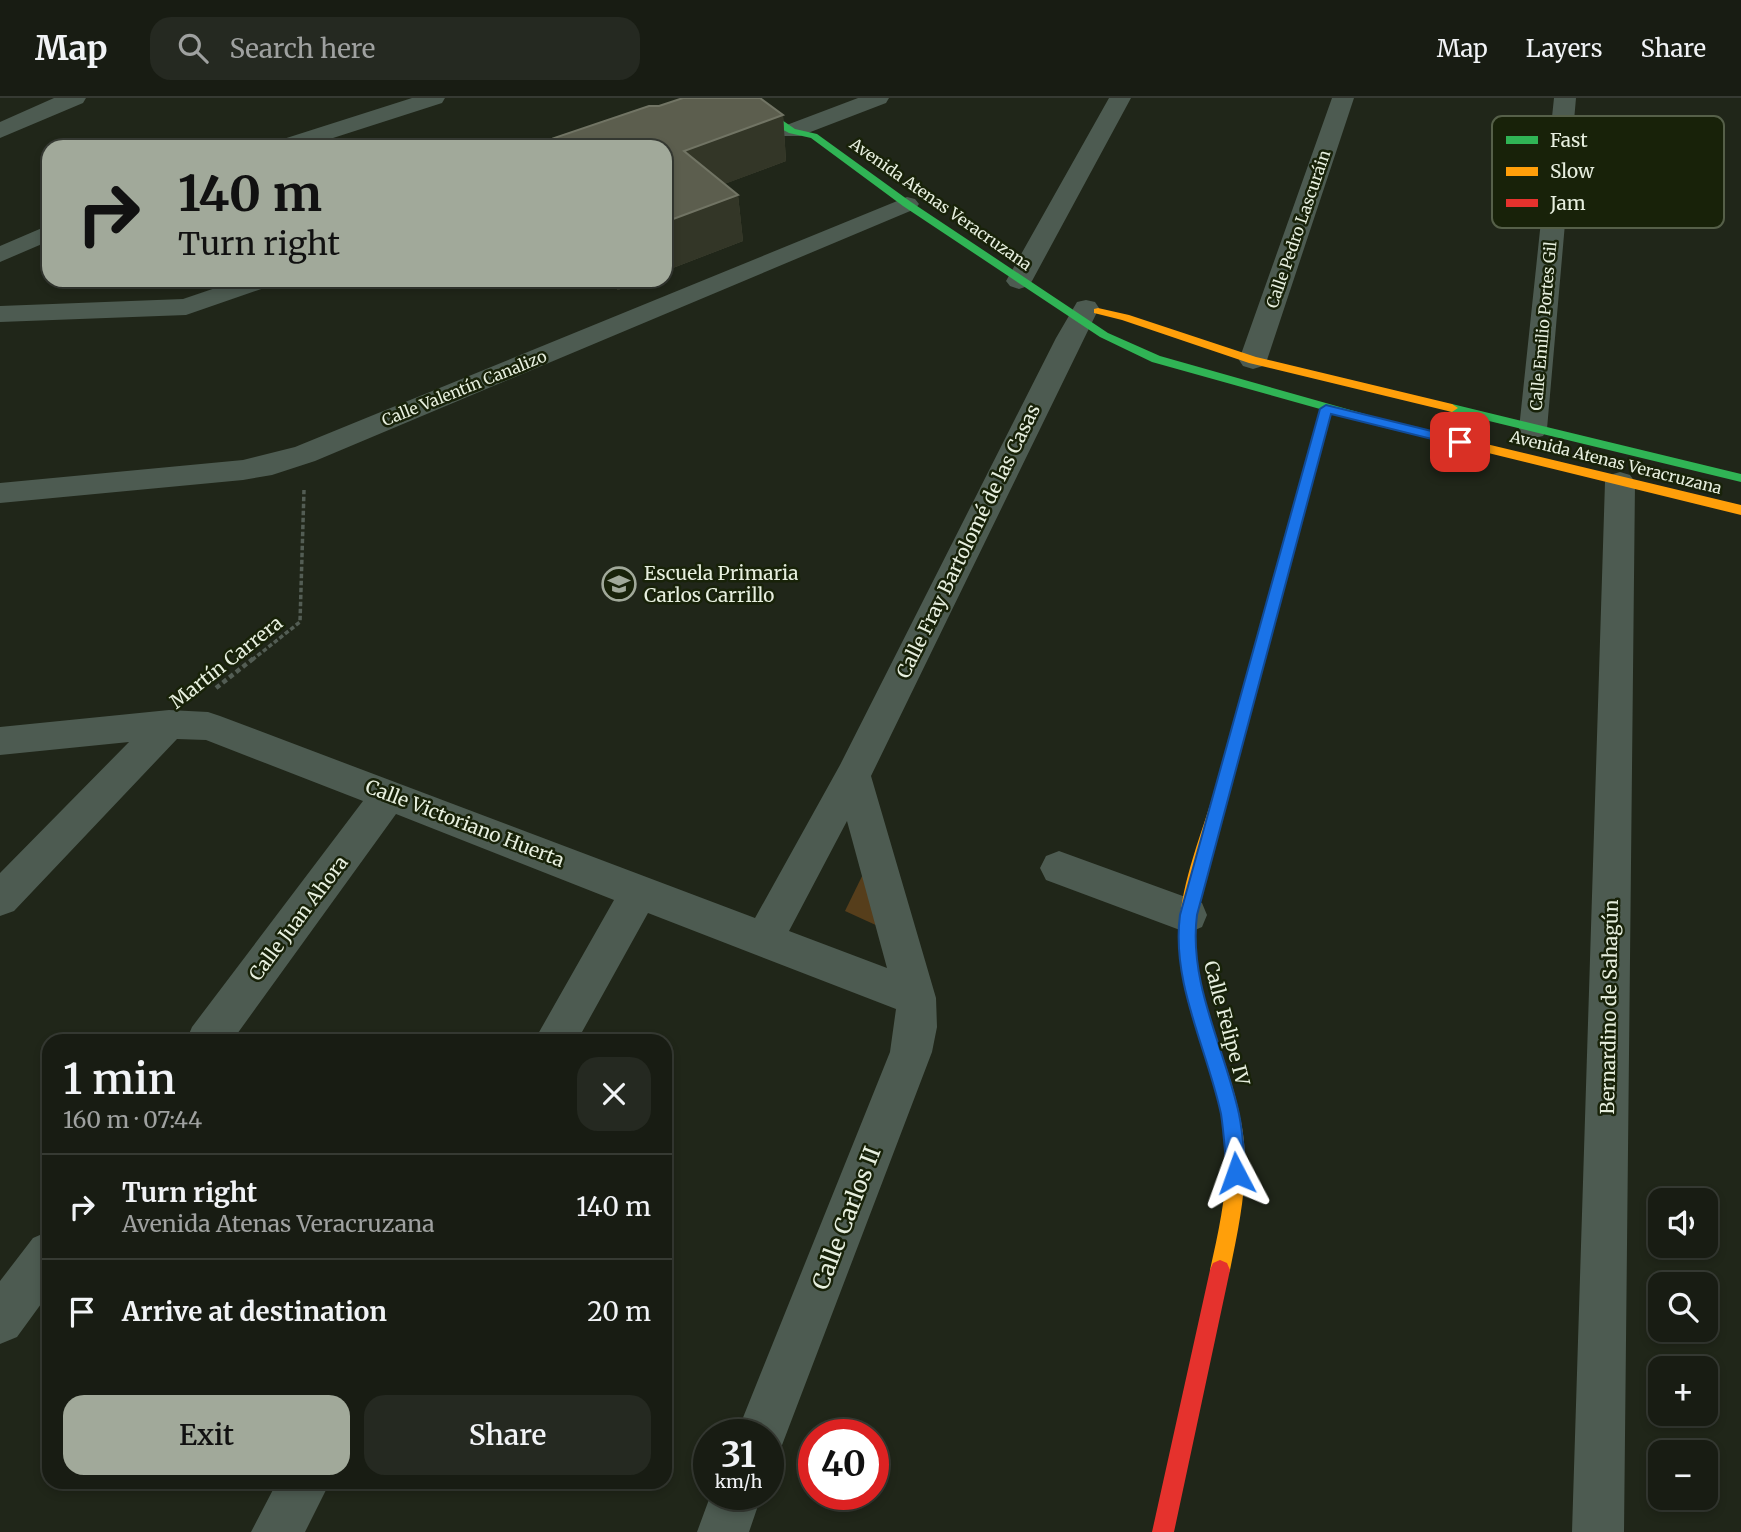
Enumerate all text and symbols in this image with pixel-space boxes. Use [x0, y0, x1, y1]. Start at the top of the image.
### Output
search box [150, 17, 640, 80]
text: Map [35, 28, 108, 69]
icon: search [174, 29, 212, 67]
text: Search here [230, 32, 375, 65]
text: Map [1437, 33, 1488, 64]
text: Layers [1526, 33, 1602, 64]
text: Share [1640, 33, 1706, 64]
legend [1492, 116, 1724, 228]
text: Fast [1550, 128, 1588, 152]
street label: Avenida Atenas Veracruzana [845, 133, 1036, 275]
street label: Calle Pedro Lascuráin [1262, 147, 1335, 311]
text: Slow [1550, 159, 1595, 183]
text: 140 m [178, 163, 322, 224]
icon: right [63, 168, 154, 259]
text: Jam [1549, 191, 1586, 215]
text: Turn right [178, 224, 340, 264]
street label: Calle Emilio Portes Gil [1526, 241, 1560, 411]
street label: Calle Valentín Canalizo [379, 346, 549, 430]
street label: Calle Fray Bartolomé de las Casas [891, 400, 1045, 682]
pin [1430, 412, 1490, 472]
icon: arrive [1441, 423, 1479, 461]
street label: Avenida Atenas Veracruzana [1507, 426, 1724, 498]
place label: Escuela Primaria Carlos Carrillo [644, 561, 798, 607]
school or university icon: Escuela Primaria Carlos Carrillo [600, 565, 638, 603]
street label: Martín Carrera [165, 611, 287, 713]
street label: Calle Victoriano Huerta [362, 774, 568, 872]
street label: Calle Juan Ahora [243, 851, 353, 985]
street label: Bernardino de Sahagún [1595, 899, 1623, 1115]
street label: Calle Felipe IV [1199, 958, 1256, 1089]
text: 1 min [63, 1053, 176, 1105]
button: close [577, 1057, 651, 1131]
text: 160 m · 07:44 [63, 1105, 202, 1134]
position arrow [1199, 1136, 1273, 1210]
street label: Calle Carlos II [805, 1142, 887, 1294]
text: Turn right [122, 1176, 257, 1209]
icon: right [63, 1188, 101, 1226]
map controls [1648, 1188, 1718, 1510]
button: sound [1648, 1188, 1718, 1258]
text: 140 m [576, 1190, 651, 1223]
text: Avenida Atenas Veracruzana [122, 1209, 435, 1238]
button: search [1648, 1272, 1718, 1342]
icon: arrive [63, 1293, 101, 1331]
text: Arrive at destination [122, 1295, 387, 1328]
text: 20 m [587, 1295, 651, 1328]
button: + [1648, 1356, 1718, 1426]
button: Exit [63, 1395, 350, 1475]
button: Share [364, 1395, 651, 1475]
speed limit sign: 40 [798, 1419, 889, 1510]
text: 31 [721, 1433, 756, 1477]
button: − [1648, 1440, 1718, 1510]
text: km/h [715, 1470, 762, 1493]

